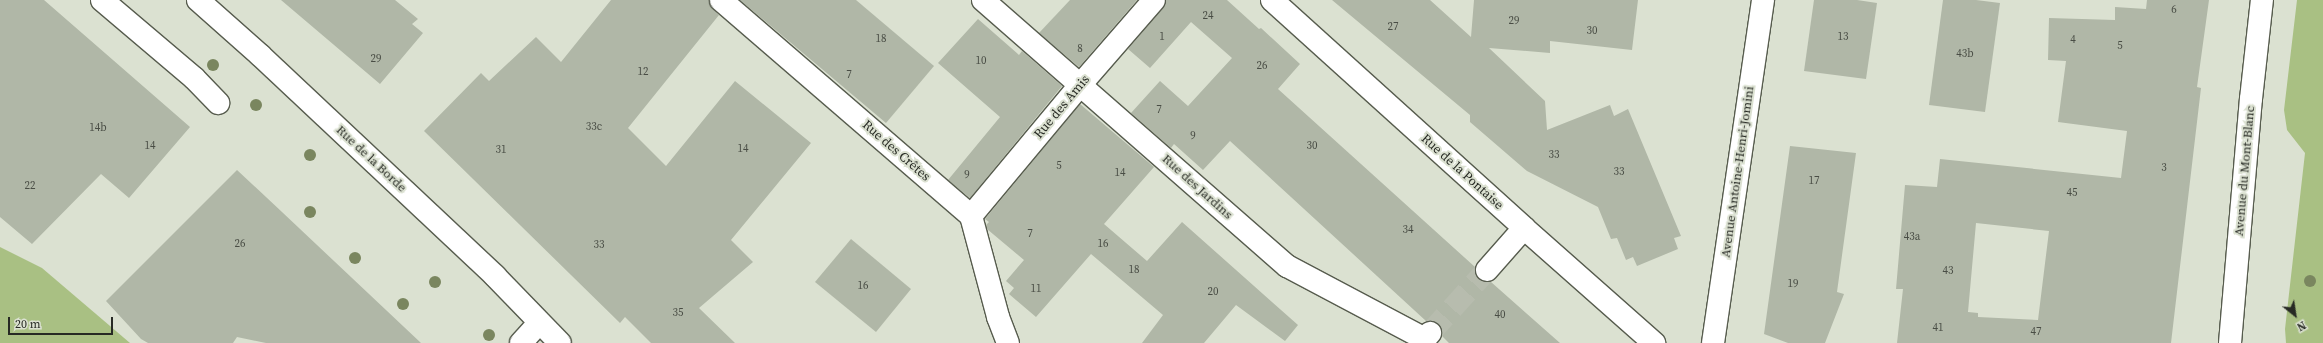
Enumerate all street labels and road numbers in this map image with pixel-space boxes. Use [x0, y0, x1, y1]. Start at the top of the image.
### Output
street label: Rue des Amis [1031, 72, 1093, 142]
street label: Avenue Antoine-Henri-Jomini [1718, 85, 1758, 259]
street label: Avenue du Mont-Blanc [2232, 105, 2258, 237]
street label: Rue des Crêtes [859, 117, 933, 185]
street label: Rue de la Borde [333, 122, 409, 196]
street label: Rue de la Pontaise [1418, 131, 1506, 213]
street label: Rue des Jardins [1159, 151, 1235, 223]

